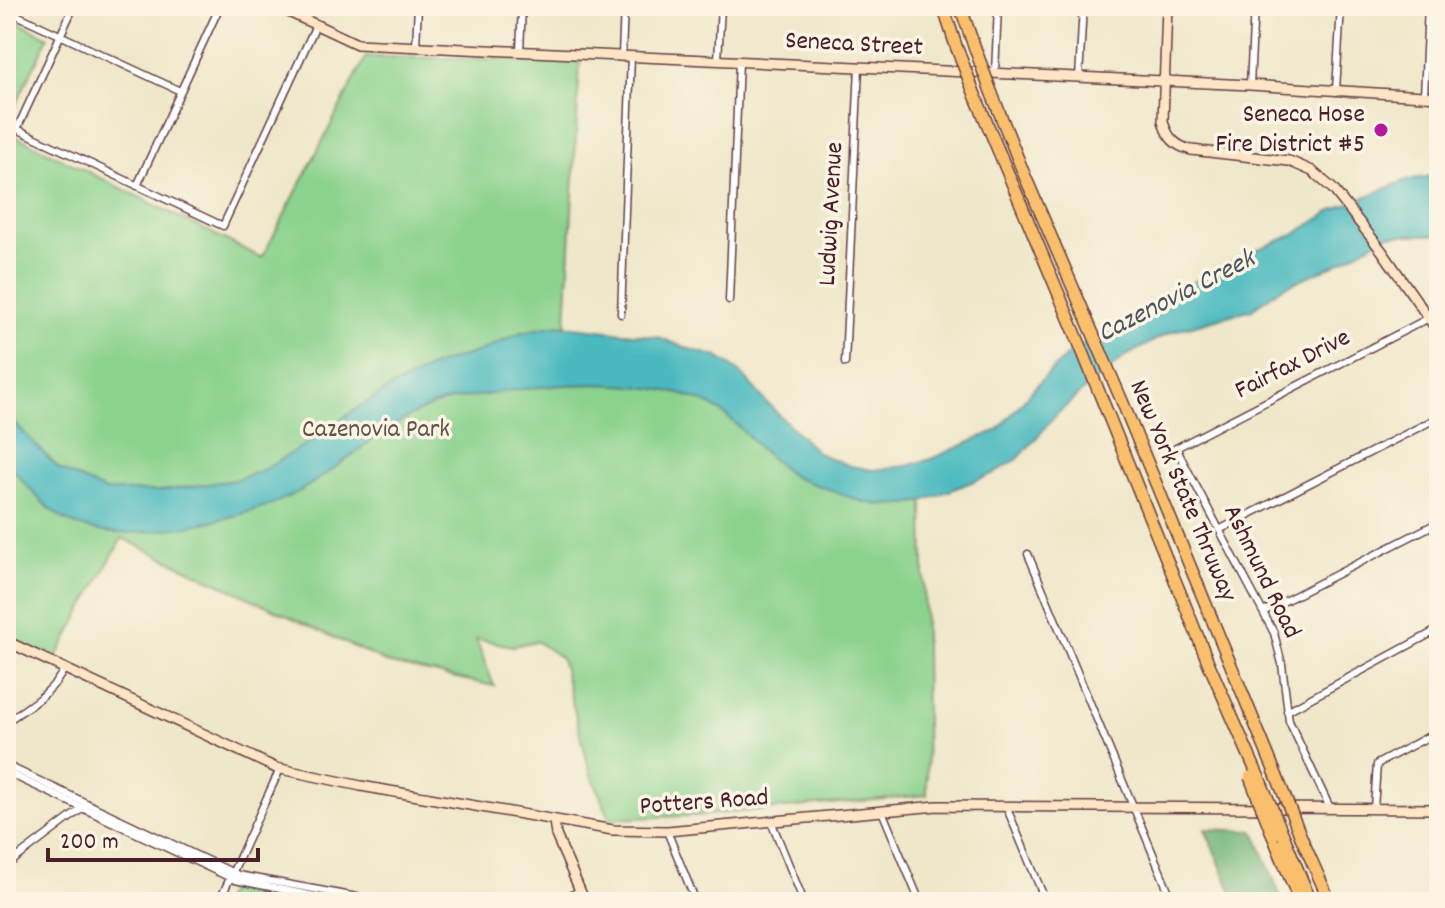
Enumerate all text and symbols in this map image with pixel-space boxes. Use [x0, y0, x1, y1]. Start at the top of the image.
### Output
street label: Seneca Street [784, 23, 924, 67]
place label: Seneca Hose Fire District #5 [1216, 97, 1365, 164]
marker: Seneca Hose Fire District #5 [1372, 121, 1390, 139]
street label: Ludwig Avenue [810, 141, 854, 287]
water label: Cazenovia Creek [1091, 240, 1265, 355]
street label: Fairfax Drive [1229, 320, 1357, 410]
street label: New York State Thruway [1119, 375, 1246, 608]
park label: Cazenovia Park [302, 412, 450, 449]
street label: Ashmund Road [1213, 499, 1309, 645]
street label: Potters Road [638, 780, 770, 826]
scale bar [48, 812, 258, 862]
text: 200 m [60, 826, 119, 860]

